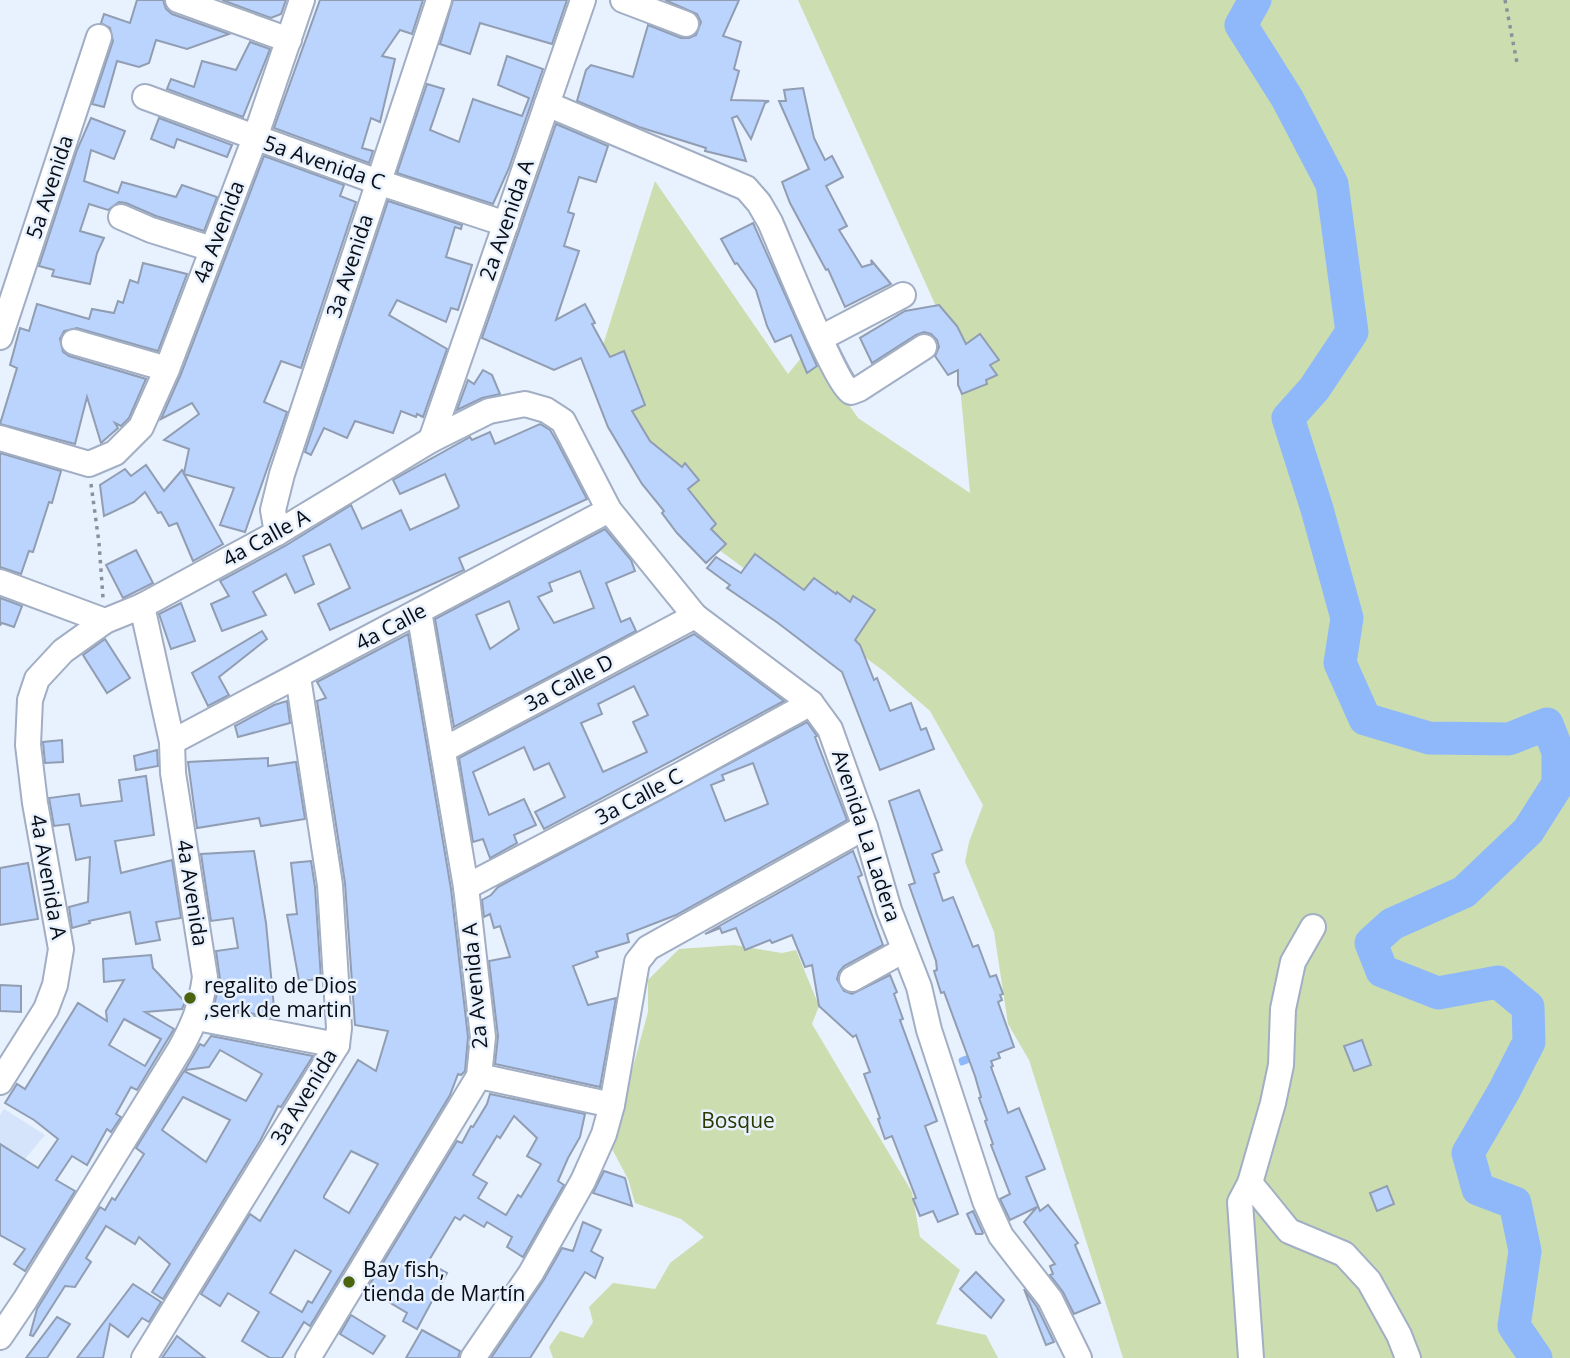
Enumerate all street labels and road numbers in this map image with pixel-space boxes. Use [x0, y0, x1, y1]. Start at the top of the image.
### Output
street label: 5a Avenida C [260, 128, 388, 196]
street label: 5a Avenida [19, 131, 79, 242]
street label: 2a Avenida A [472, 155, 540, 284]
street label: 4a Avenida [186, 176, 250, 287]
street label: 3a Avenida [319, 210, 379, 321]
street label: 4a Calle A [217, 501, 315, 572]
street label: 4a Calle [350, 596, 431, 656]
street label: 3a Calle D [519, 647, 618, 717]
street label: Avenida La Ladera [826, 746, 908, 925]
street label: 3a Calle C [590, 761, 687, 831]
street label: 4a Avenida A [24, 812, 74, 942]
street label: 4a Avenida [171, 838, 215, 948]
street label: 2a Avenida A [454, 921, 493, 1050]
street label: 3a Avenida [263, 1043, 343, 1150]

